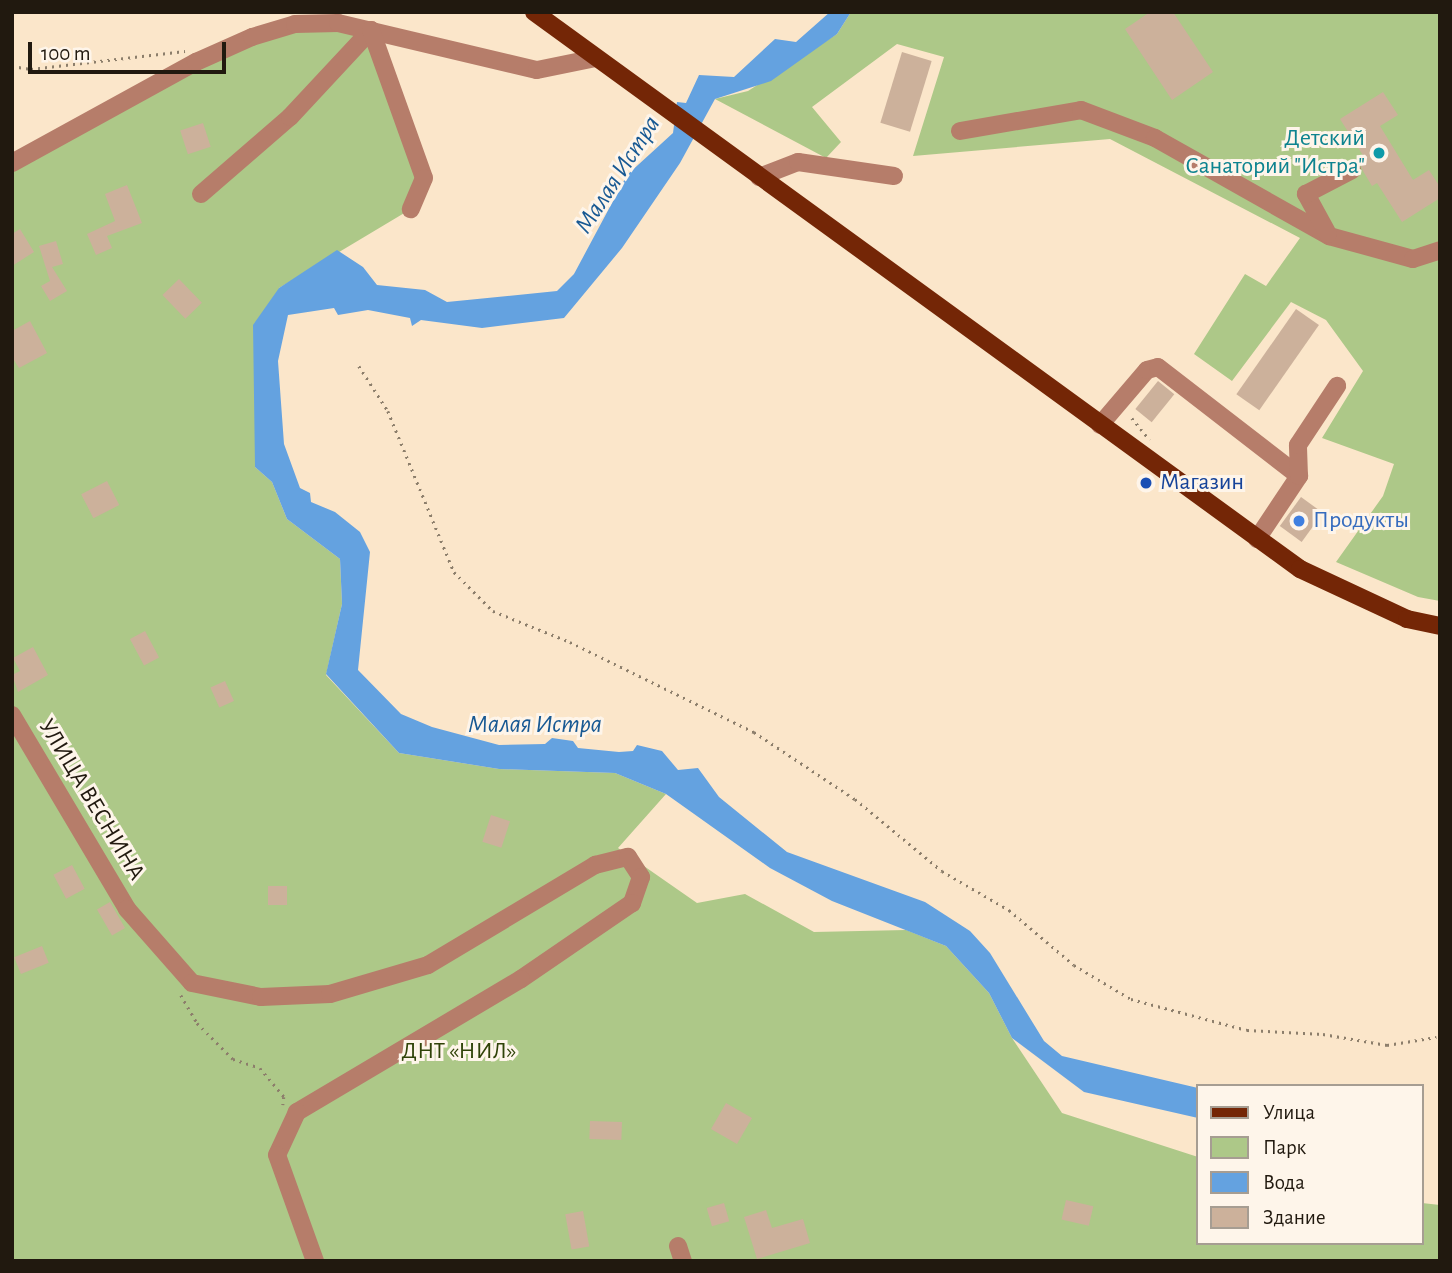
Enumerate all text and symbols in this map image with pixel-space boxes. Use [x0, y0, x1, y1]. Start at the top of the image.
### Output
scale bar [32, 28, 229, 72]
text: 100 m [41, 43, 91, 64]
water label: Малая Истра [568, 110, 668, 240]
place label: Детский Санаторий "Истра" [1185, 125, 1365, 181]
marker: Детский Санаторий "Истра" [1371, 145, 1387, 161]
place label: Магазин [1160, 469, 1244, 497]
marker: Магазин [1138, 475, 1154, 491]
place label: Продукты [1313, 507, 1409, 535]
marker: Продукты [1291, 513, 1307, 529]
water label: Малая Истра [468, 709, 602, 741]
street label: УЛИЦА ВЕСНИНА [31, 714, 151, 886]
park label: ДНТ «НИЛ» [402, 1038, 516, 1066]
legend [1196, 1084, 1424, 1245]
text: Улица [1263, 1102, 1315, 1123]
text: Парк [1263, 1137, 1306, 1158]
text: Вода [1263, 1172, 1305, 1193]
text: Здание [1263, 1207, 1326, 1228]

